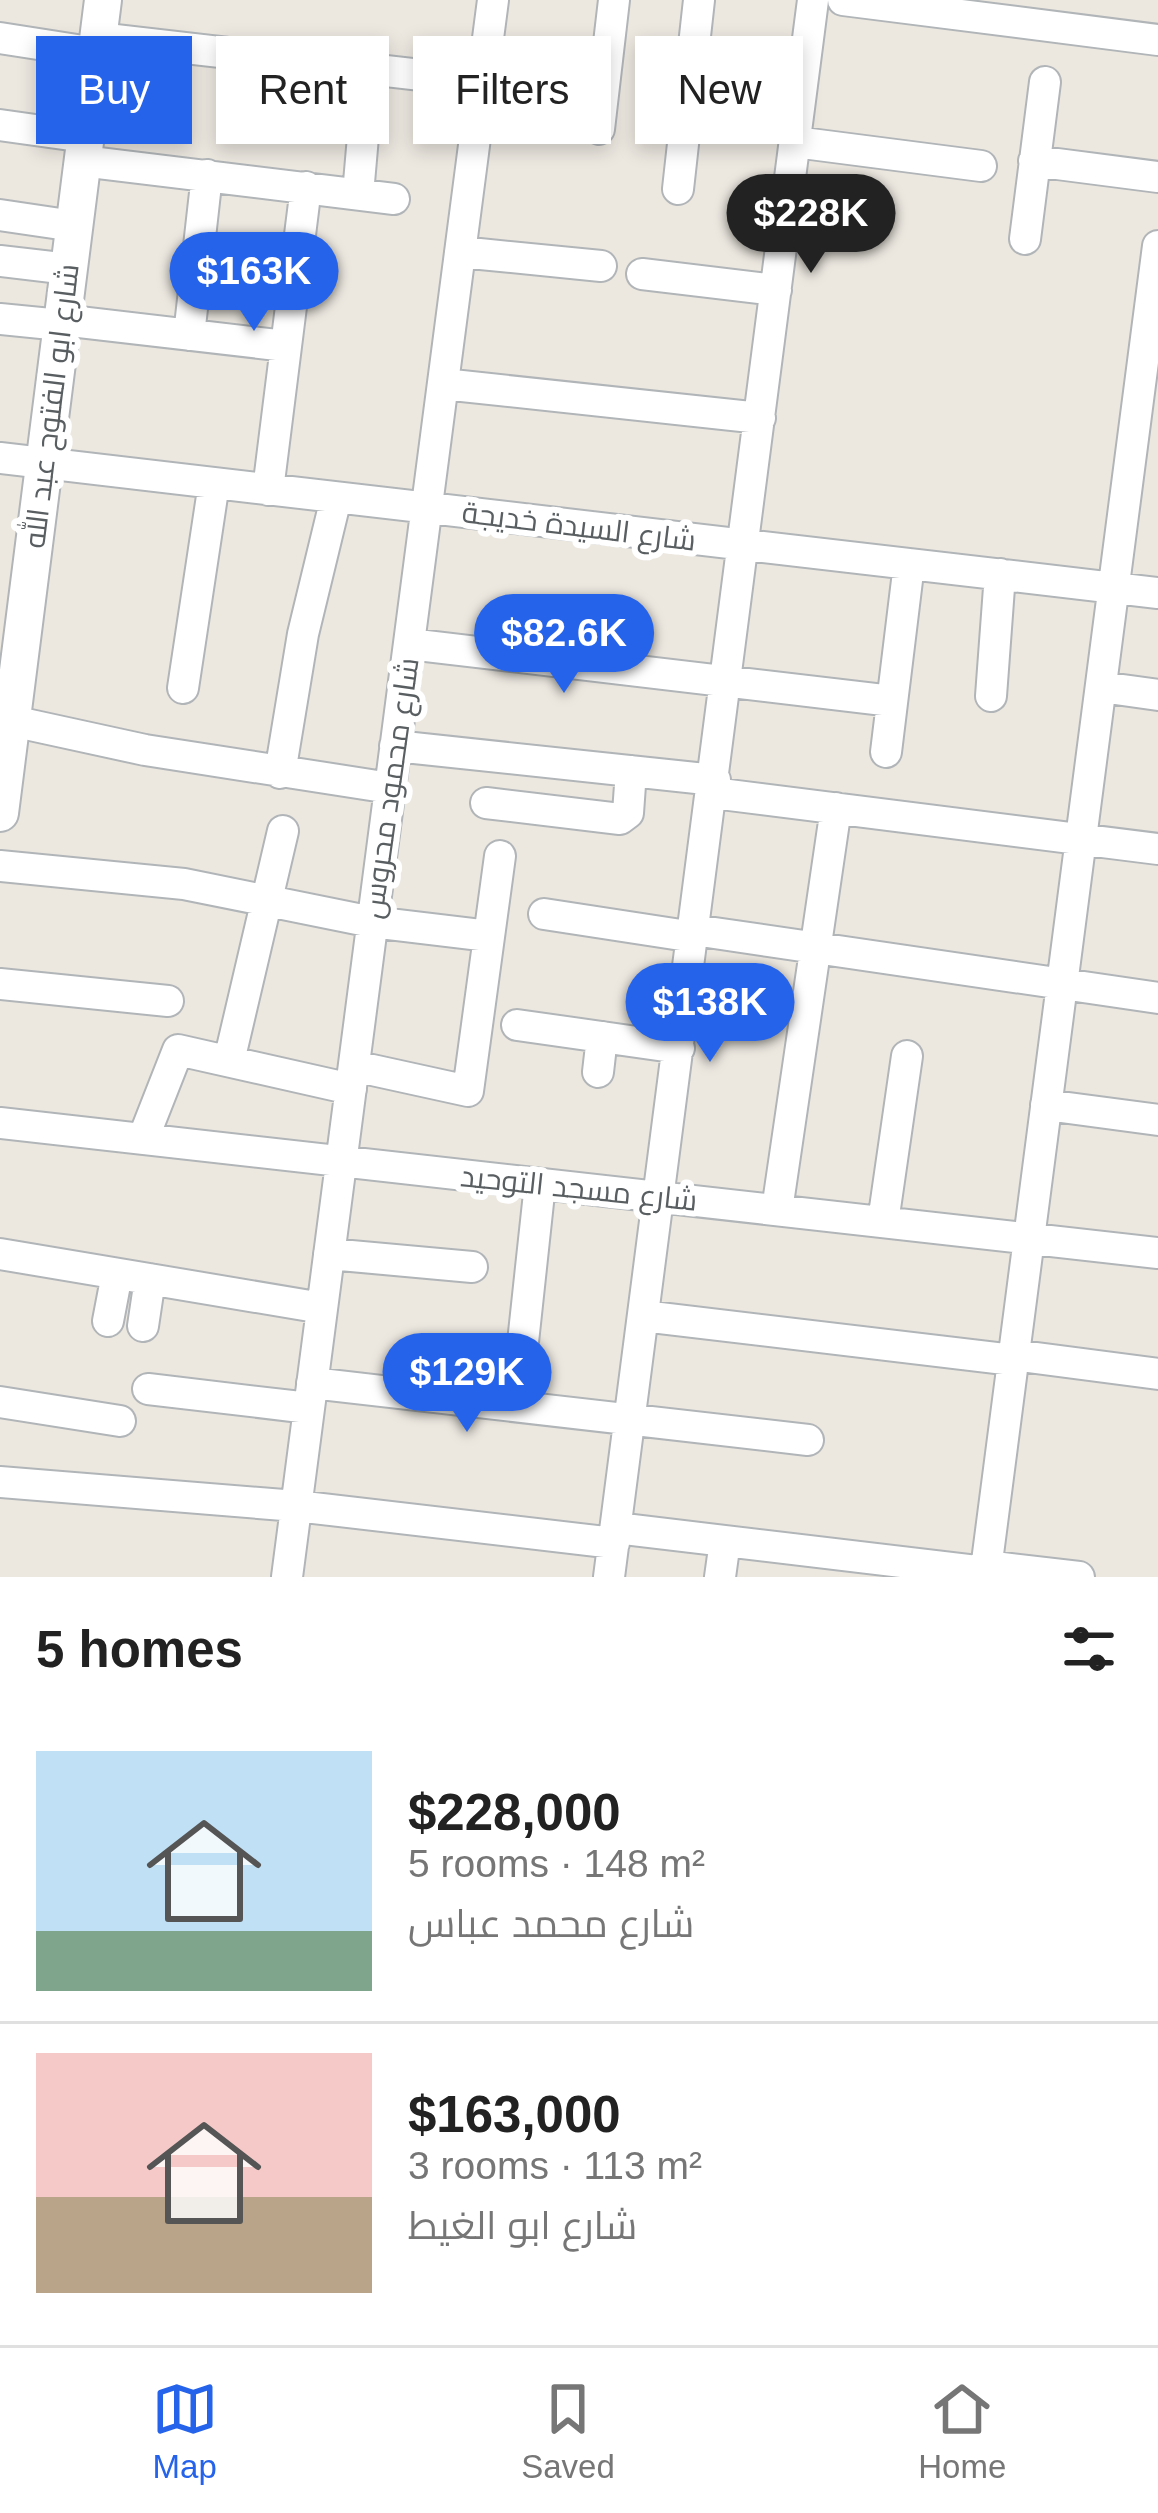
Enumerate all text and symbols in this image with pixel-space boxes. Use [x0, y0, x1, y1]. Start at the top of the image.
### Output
chip: Buy [36, 36, 192, 144]
chip: Rent [216, 36, 389, 144]
chip: Filters [413, 36, 611, 144]
chip: New [635, 36, 803, 144]
pin: $228K [727, 174, 895, 276]
text: $228K [754, 191, 868, 234]
pin: $163K [170, 232, 338, 334]
text: $163K [197, 249, 311, 292]
street label: شارع ابو الفتوح عبد الله [14, 262, 89, 551]
street label: شارع السيدة خديجة [460, 495, 698, 561]
pin: $82.6K [466, 594, 662, 696]
text: $82.6K [501, 611, 627, 654]
street label: شارع محمود محروس [355, 655, 429, 921]
pin: $138K [626, 963, 794, 1065]
text: $138K [653, 980, 767, 1023]
street label: شارع مسجد التوحيد [459, 1159, 699, 1221]
pin: $129K [383, 1333, 551, 1435]
text: $129K [410, 1350, 524, 1393]
icon: filters [1056, 1616, 1122, 1682]
text: 5 homes [36, 1621, 243, 1678]
text: $228,000 [408, 1784, 621, 1841]
icon: home [132, 1799, 276, 1943]
text: 5 rooms · 148 m² [408, 1842, 705, 1885]
text: شارع محمد عباس [408, 1902, 694, 1945]
text: $163,000 [408, 2086, 621, 2143]
icon: home [132, 2101, 276, 2245]
text: 3 rooms · 113 m² [408, 2144, 702, 2187]
text: شارع ابو الغيط [408, 2204, 637, 2247]
tab: Map [152, 2376, 218, 2486]
tab: Saved [521, 2376, 615, 2486]
tab: Home [918, 2376, 1006, 2486]

